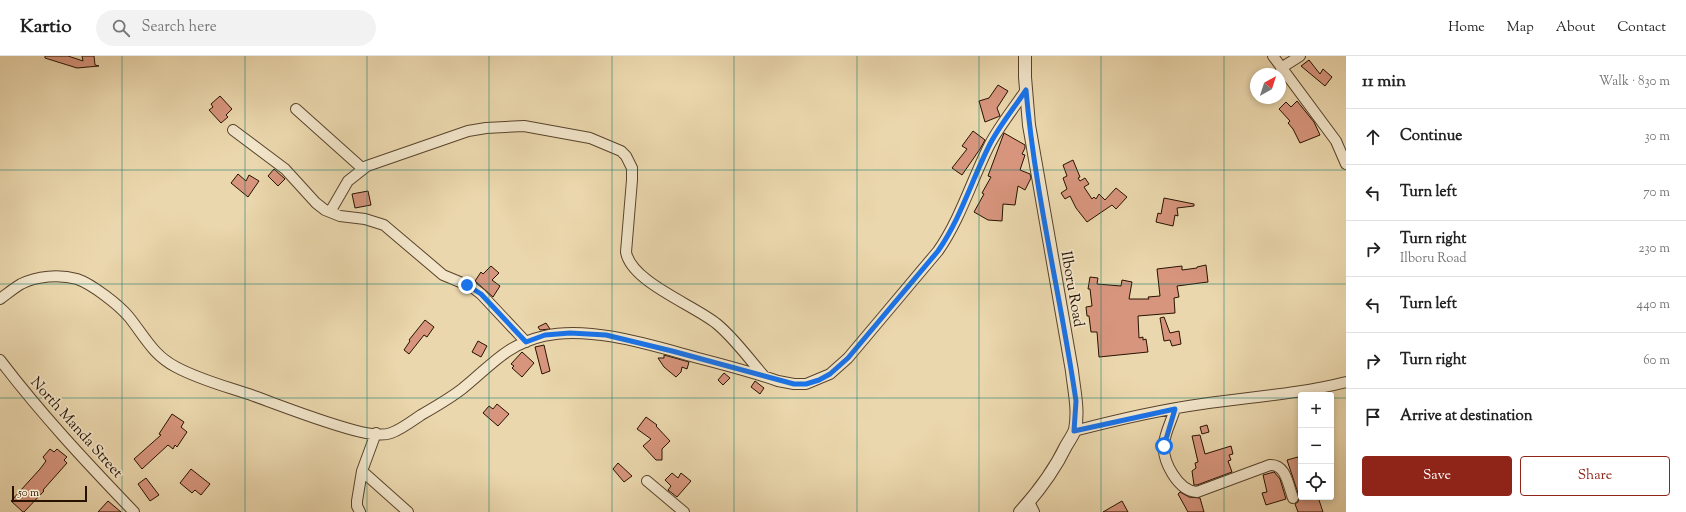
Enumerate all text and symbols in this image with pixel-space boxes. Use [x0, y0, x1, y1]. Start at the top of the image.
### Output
search box [96, 10, 376, 46]
text: Kartio [20, 14, 72, 41]
icon: search [110, 17, 132, 39]
text: Search here [142, 17, 217, 38]
text: Home [1448, 18, 1485, 38]
text: Map [1507, 18, 1534, 38]
text: About [1556, 18, 1595, 38]
text: Contact [1617, 18, 1666, 38]
north arrow [1250, 68, 1286, 104]
text: 11 min [1362, 70, 1406, 94]
text: Walk · 830 m [1599, 73, 1670, 91]
icon: ahead [1362, 126, 1384, 148]
text: Continue [1400, 126, 1462, 147]
text: 30 m [1644, 128, 1670, 146]
icon: left [1362, 182, 1384, 204]
text: Turn left [1400, 182, 1457, 203]
text: 70 m [1643, 184, 1670, 202]
text: Turn right [1400, 229, 1466, 250]
icon: right [1362, 238, 1384, 260]
text: 230 m [1638, 240, 1670, 258]
street label: Ilboru Road [1055, 250, 1089, 329]
text: Ilboru Road [1400, 250, 1467, 268]
route end [458, 276, 476, 294]
icon: left [1362, 294, 1384, 316]
text: Turn left [1400, 294, 1457, 315]
text: 440 m [1637, 296, 1670, 314]
icon: right [1362, 350, 1384, 372]
text: Turn right [1400, 350, 1466, 371]
text: 60 m [1643, 352, 1670, 370]
street label: North Manda Street [25, 373, 127, 483]
map controls [1298, 392, 1334, 500]
button: + [1298, 392, 1334, 428]
icon: arrive [1362, 406, 1384, 428]
text: Arrive at destination [1400, 406, 1533, 427]
button: − [1298, 428, 1334, 464]
route start [1155, 437, 1173, 455]
button: Save [1362, 456, 1512, 496]
button: Share [1520, 456, 1670, 496]
button: locate [1298, 464, 1334, 500]
scale bar [12, 484, 87, 503]
text: 50 m [18, 485, 39, 501]

